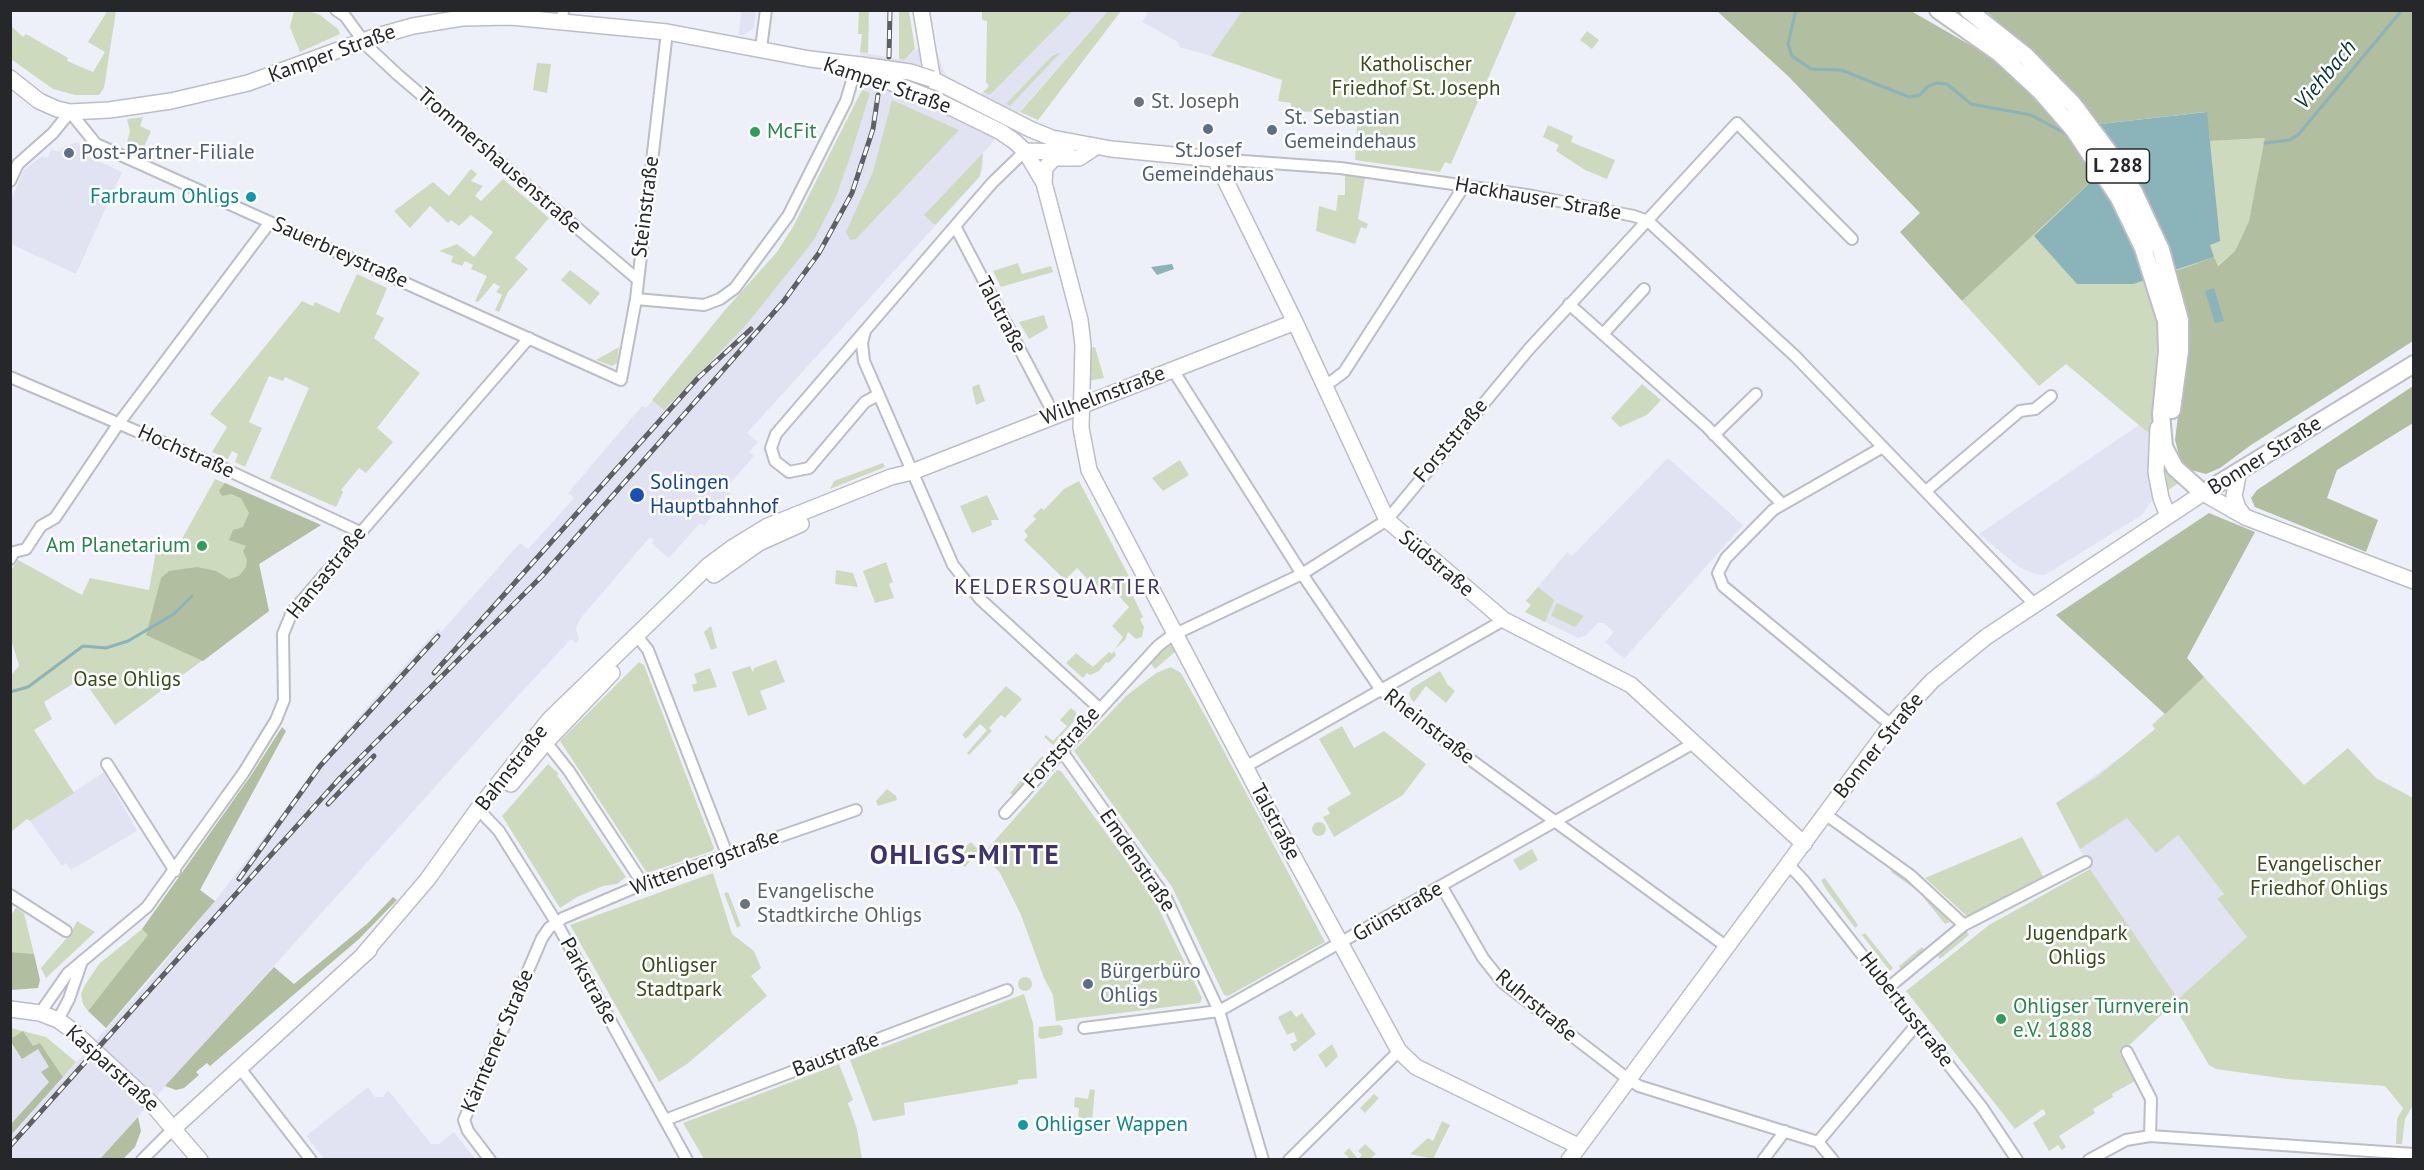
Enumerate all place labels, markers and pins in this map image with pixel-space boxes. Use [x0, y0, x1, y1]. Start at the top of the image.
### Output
place label: St. Joseph [1151, 89, 1239, 115]
marker: St. Joseph [1132, 95, 1146, 109]
place label: St. Sebastian Gemeindehaus [1284, 105, 1416, 155]
place label: McFit [767, 119, 817, 145]
marker: St.Josef Gemeindehaus [1201, 122, 1215, 136]
marker: St. Sebastian Gemeindehaus [1265, 123, 1279, 137]
marker: McFit [748, 125, 762, 139]
place label: St.Josef Gemeindehaus [1142, 138, 1274, 188]
place label: Post-Partner-Filiale [81, 140, 255, 166]
marker: Post-Partner-Filiale [62, 146, 76, 160]
place label: Farbraum Ohligs [90, 184, 239, 210]
marker: Farbraum Ohligs [244, 190, 258, 204]
place label: Solingen Hauptbahnhof [650, 470, 778, 520]
marker: Solingen Hauptbahnhof [628, 486, 646, 504]
place label: Am Planetarium [46, 533, 190, 559]
marker: Am Planetarium [195, 539, 209, 553]
place label: Evangelische Stadtkirche Ohligs [757, 879, 922, 929]
marker: Evangelische Stadtkirche Ohligs [738, 897, 752, 911]
place label: Bürgerbüro Ohligs [1100, 959, 1201, 1009]
marker: Bürgerbüro Ohligs [1081, 977, 1095, 991]
place label: Ohligser Turnverein e.V. 1888 [2013, 994, 2189, 1044]
marker: Ohligser Turnverein e.V. 1888 [1994, 1012, 2008, 1026]
place label: Ohligser Wappen [1035, 1112, 1188, 1138]
marker: Ohligser Wappen [1016, 1118, 1030, 1132]

